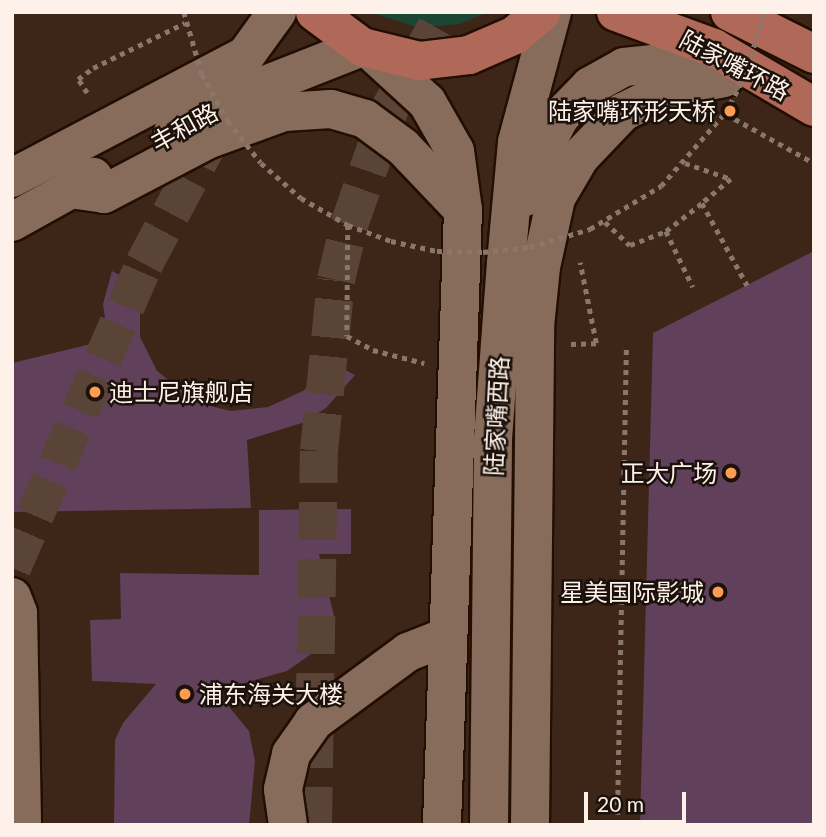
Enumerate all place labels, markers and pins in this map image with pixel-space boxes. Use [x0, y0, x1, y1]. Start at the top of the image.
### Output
place label: 陆家嘴环形天桥 [548, 97, 716, 125]
marker: 陆家嘴环形天桥 [722, 103, 738, 119]
place label: 迪士尼旗舰店 [109, 378, 253, 406]
marker: 迪士尼旗舰店 [87, 384, 103, 400]
place label: 正大广场 [621, 459, 717, 487]
marker: 正大广场 [723, 465, 739, 481]
place label: 星美国际影城 [560, 578, 704, 606]
marker: 星美国际影城 [710, 584, 726, 600]
place label: 浦东海关大楼 [199, 680, 343, 708]
marker: 浦东海关大楼 [177, 686, 193, 702]

